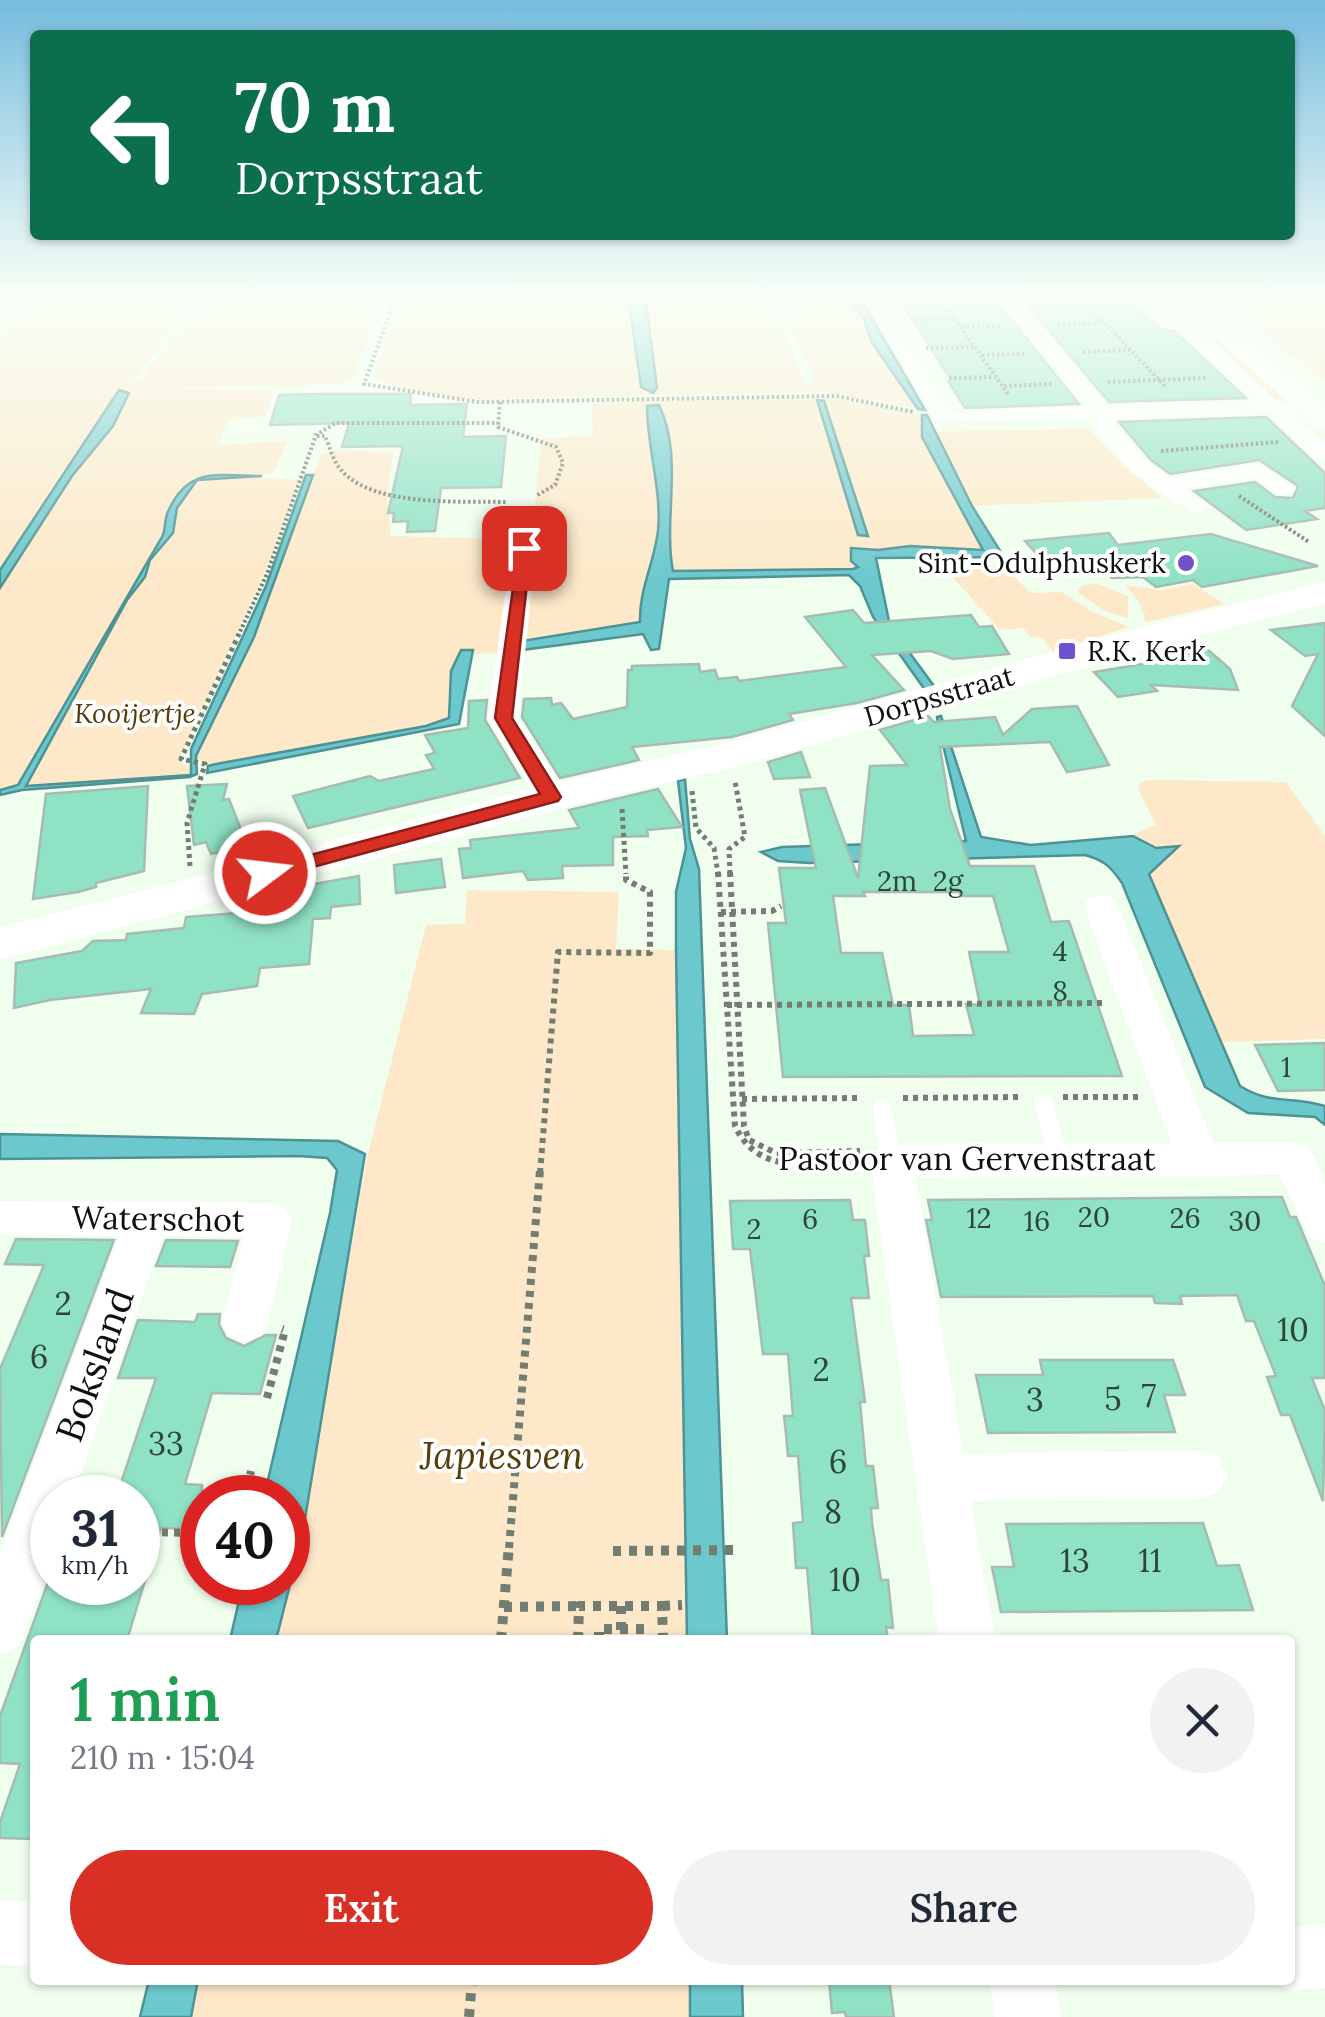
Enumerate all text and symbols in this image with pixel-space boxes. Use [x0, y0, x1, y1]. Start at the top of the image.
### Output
text: 70 m [235, 62, 395, 151]
icon: left [70, 70, 200, 200]
text: Dorpsstraat [235, 149, 483, 206]
pin [482, 506, 567, 591]
icon: arrive [497, 521, 552, 576]
place label: Sint-Odulphuskerk [918, 545, 1166, 581]
marker: Sint-Odulphuskerk [1175, 552, 1197, 574]
place label: R.K. Kerk [1087, 633, 1206, 669]
marker: R.K. Kerk [1056, 640, 1078, 662]
street label: Dorpsstraat [860, 657, 1018, 735]
park label: Kooijertje [74, 695, 196, 731]
position arrow [213, 821, 317, 925]
house number: 2m [877, 863, 917, 899]
house number: 2g [933, 863, 964, 899]
house number: 4 [1052, 933, 1068, 969]
house number: 8 [1052, 973, 1068, 1009]
house number: 1 [1281, 1049, 1291, 1085]
street label: Pastoor van Gervenstraat [778, 1138, 1156, 1179]
street label: Waterschot [71, 1196, 245, 1241]
house number: 20 [1078, 1199, 1110, 1235]
house number: 12 [966, 1200, 992, 1236]
house number: 26 [1169, 1200, 1201, 1236]
house number: 6 [802, 1201, 818, 1237]
house number: 16 [1024, 1203, 1050, 1239]
house number: 30 [1229, 1203, 1261, 1239]
house number: 2 [746, 1211, 762, 1247]
street label: Boksland [44, 1281, 144, 1448]
house number: 2 [54, 1283, 72, 1324]
house number: 10 [1277, 1309, 1309, 1350]
house number: 6 [30, 1336, 48, 1377]
house number: 2 [812, 1349, 830, 1390]
house number: 7 [1142, 1375, 1157, 1416]
house number: 5 [1104, 1378, 1122, 1419]
house number: 3 [1026, 1379, 1044, 1420]
house number: 33 [148, 1423, 184, 1464]
park label: Japiesven [419, 1431, 584, 1479]
house number: 6 [829, 1441, 847, 1482]
speed limit sign: 40 [180, 1475, 310, 1605]
house number: 8 [824, 1491, 842, 1532]
text: 31 [71, 1496, 119, 1560]
house number: 13 [1060, 1540, 1090, 1581]
house number: 11 [1138, 1540, 1162, 1581]
text: km/h [61, 1549, 129, 1581]
house number: 10 [829, 1559, 861, 1600]
text: 1 min [70, 1661, 220, 1737]
button: close [1150, 1668, 1255, 1773]
text: 210 m · 15:04 [70, 1737, 255, 1778]
button: Exit [70, 1850, 653, 1965]
button: Share [673, 1850, 1255, 1965]

